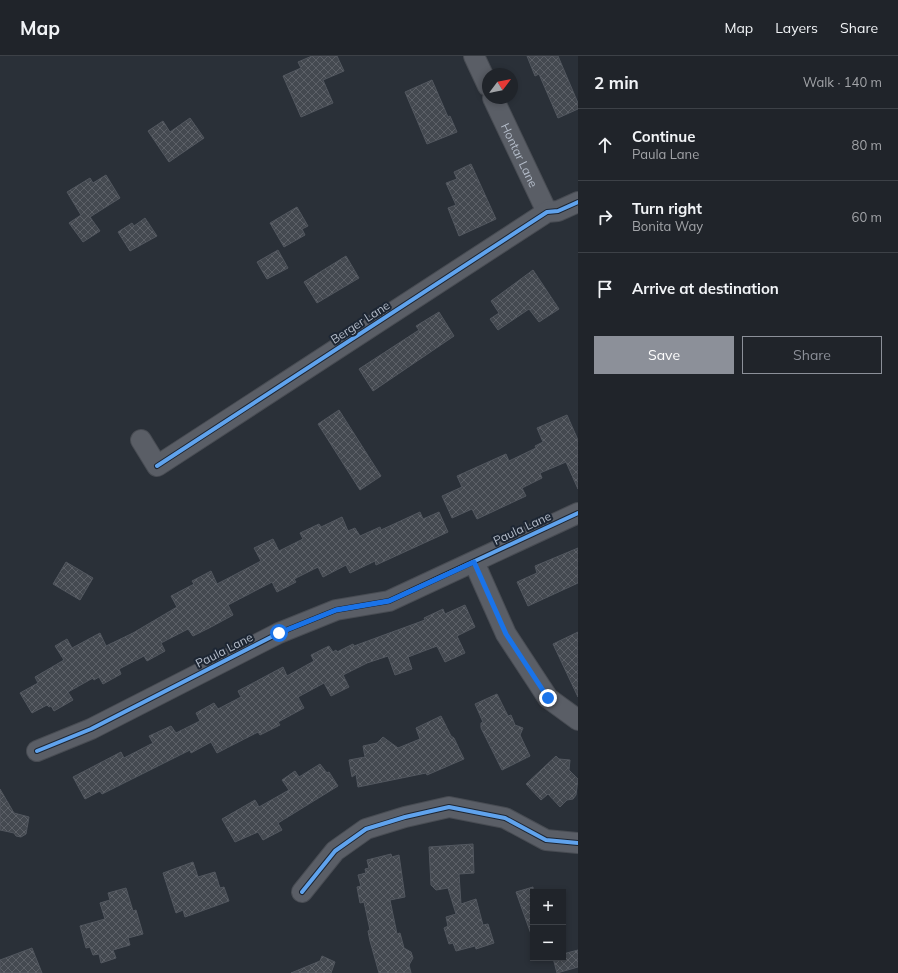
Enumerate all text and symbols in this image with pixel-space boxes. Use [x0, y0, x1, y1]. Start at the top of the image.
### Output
text: Map [20, 16, 60, 40]
text: Map [724, 19, 753, 37]
text: Layers [775, 19, 818, 37]
text: Share [840, 19, 878, 37]
north arrow [482, 68, 518, 104]
text: 2 min [594, 72, 639, 93]
text: Walk · 140 m [803, 74, 882, 90]
street label: Hontar Lane [498, 120, 542, 189]
text: Continue [632, 127, 695, 146]
icon: ahead [594, 134, 616, 156]
text: 80 m [852, 137, 882, 153]
text: Paula Lane [632, 146, 699, 162]
text: Turn right [632, 199, 702, 218]
icon: right [594, 206, 616, 228]
text: 60 m [852, 209, 882, 225]
text: Bonita Way [632, 218, 703, 234]
icon: arrive [594, 278, 616, 300]
text: Arrive at destination [632, 279, 779, 298]
street label: Berger Lane [328, 297, 392, 347]
button: Save [594, 336, 734, 374]
button: Share [742, 336, 882, 374]
street label: Paula Lane [491, 508, 553, 548]
route start [270, 624, 288, 642]
street label: Paula Lane [193, 629, 255, 671]
route end [539, 689, 557, 707]
map controls [530, 889, 566, 961]
button: + [530, 889, 566, 925]
button: − [530, 925, 566, 961]

